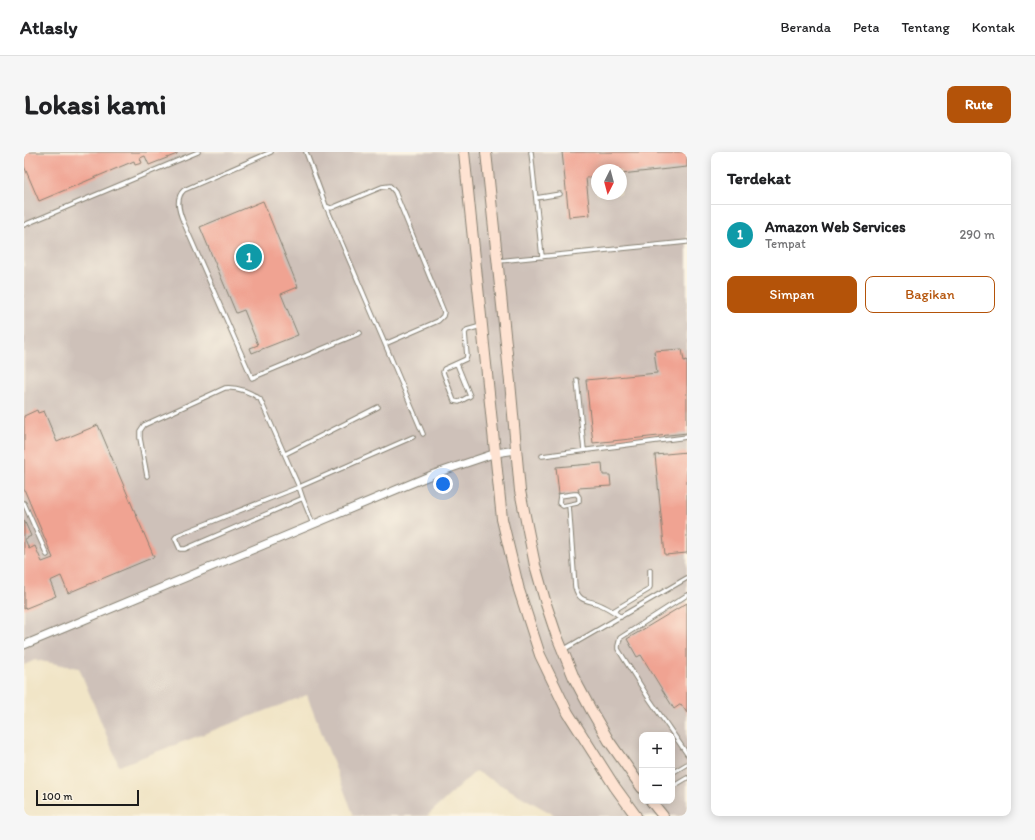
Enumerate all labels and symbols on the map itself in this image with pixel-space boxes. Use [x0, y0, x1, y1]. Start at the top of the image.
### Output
north arrow [591, 164, 627, 200]
pin: 1 [236, 242, 262, 272]
your location [433, 474, 453, 494]
scale bar [36, 788, 139, 807]

